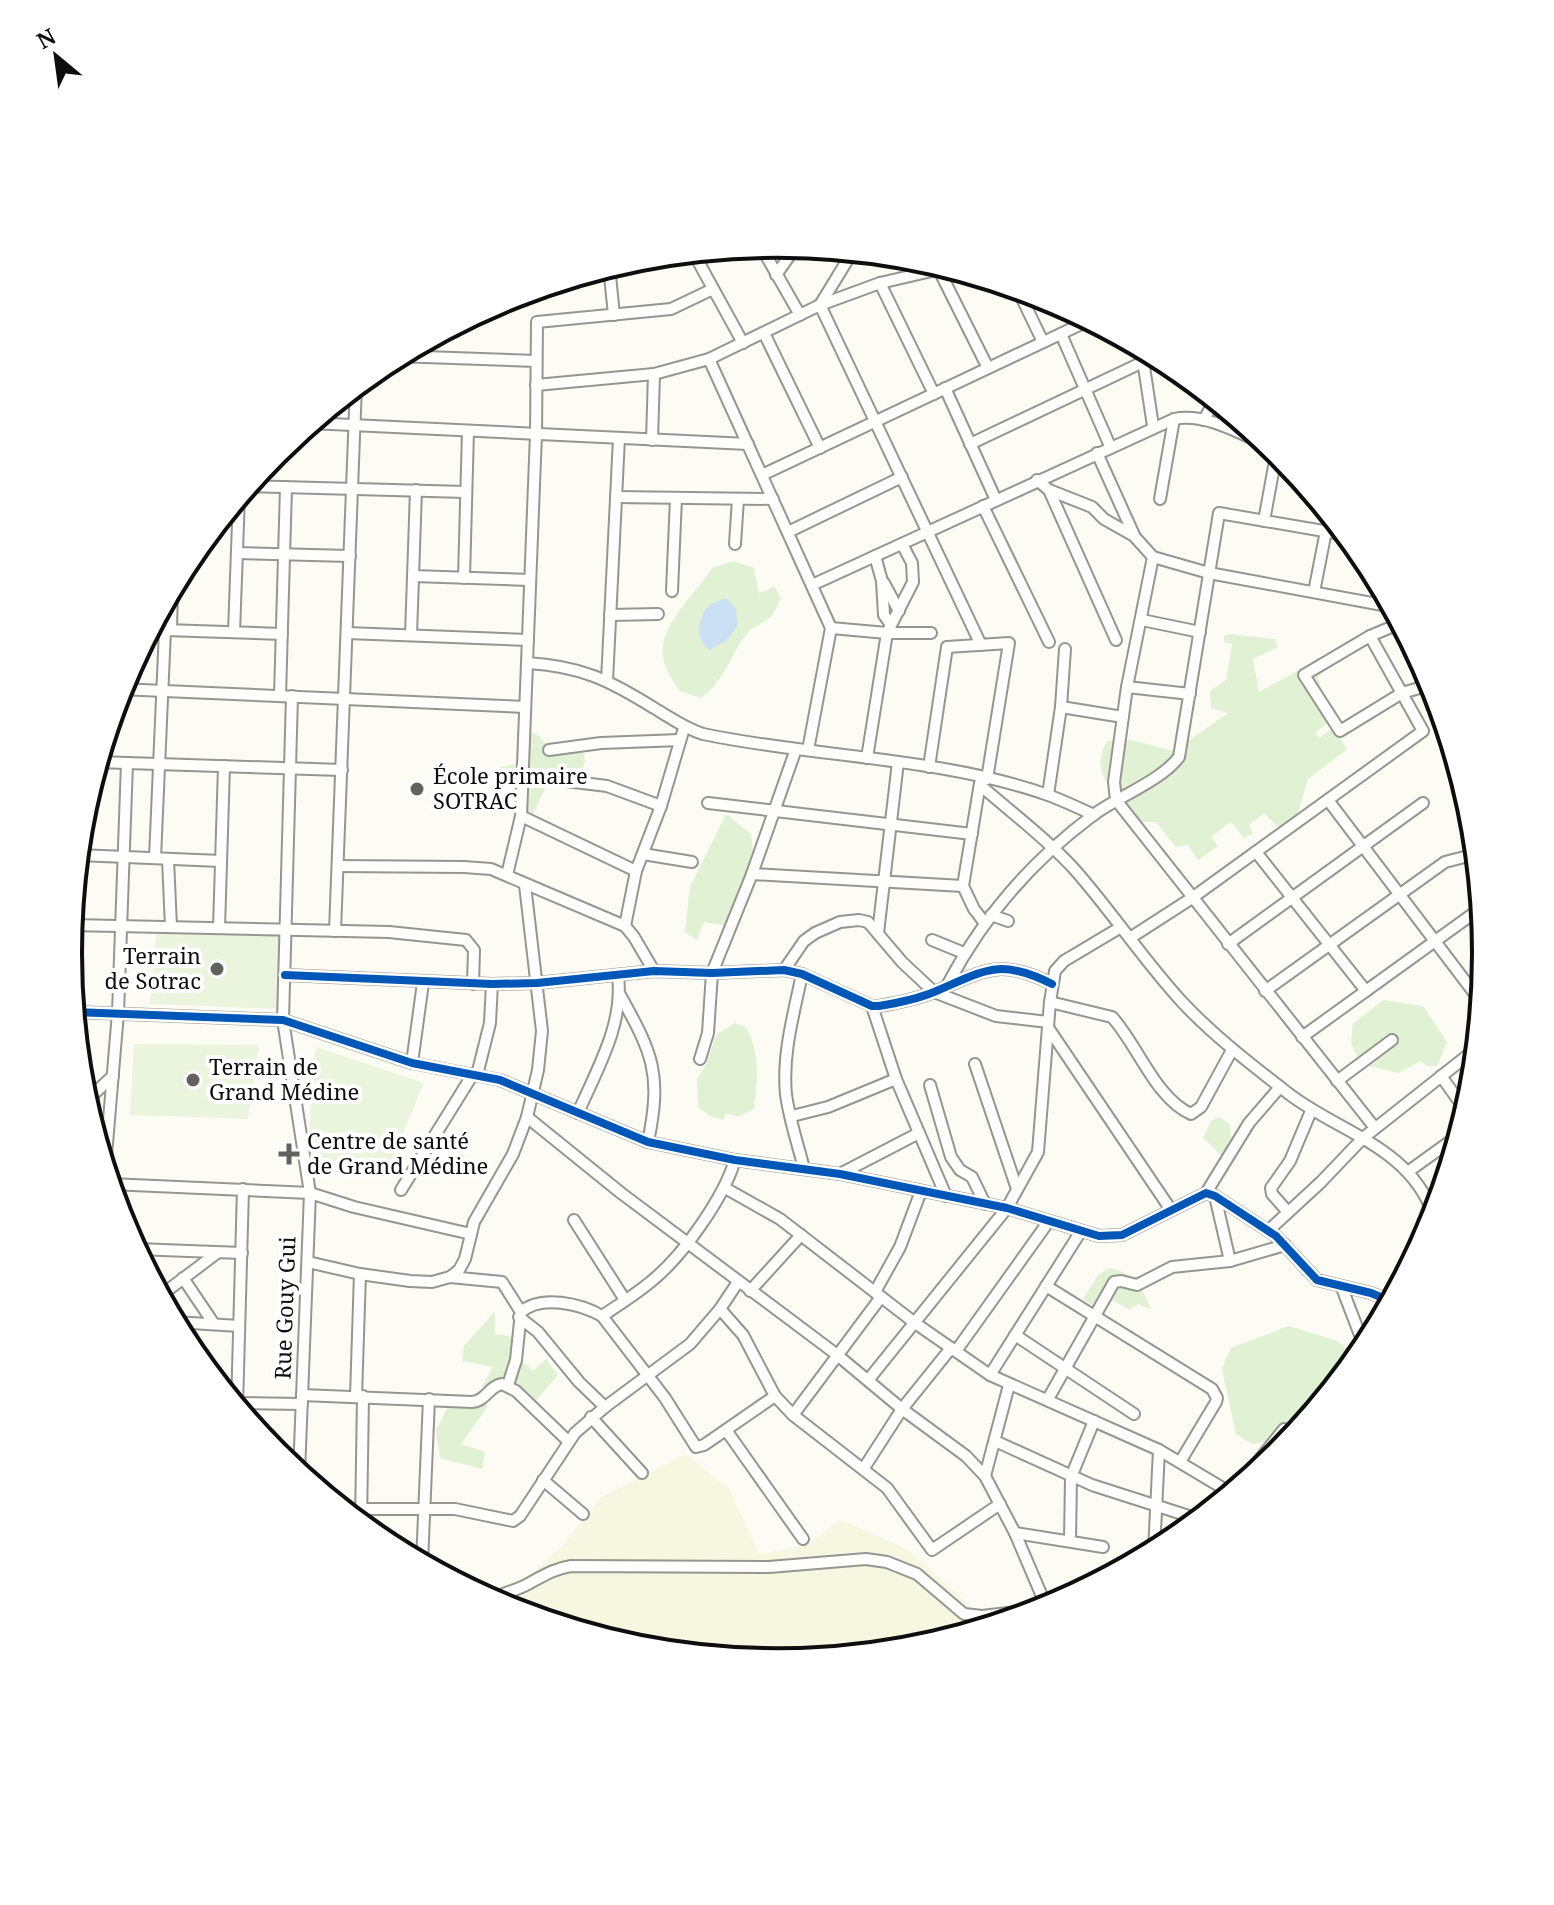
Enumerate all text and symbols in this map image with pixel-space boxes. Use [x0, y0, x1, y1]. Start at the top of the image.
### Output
north arrow [16, 16, 96, 96]
text: N [31, 20, 61, 55]
place label: École primaire SOTRAC [433, 760, 588, 815]
marker: École primaire SOTRAC [408, 780, 426, 798]
place label: Terrain de Sotrac [104, 940, 201, 995]
marker: Terrain de Sotrac [208, 960, 226, 978]
place label: Terrain de Grand Médine [209, 1051, 359, 1106]
marker: Terrain de Grand Médine [184, 1071, 202, 1089]
place label: Centre de santé de Grand Médine [307, 1125, 488, 1180]
marker: Centre de santé de Grand Médine [278, 1143, 300, 1165]
street label: Rue Gouy Gui [267, 1236, 301, 1380]

